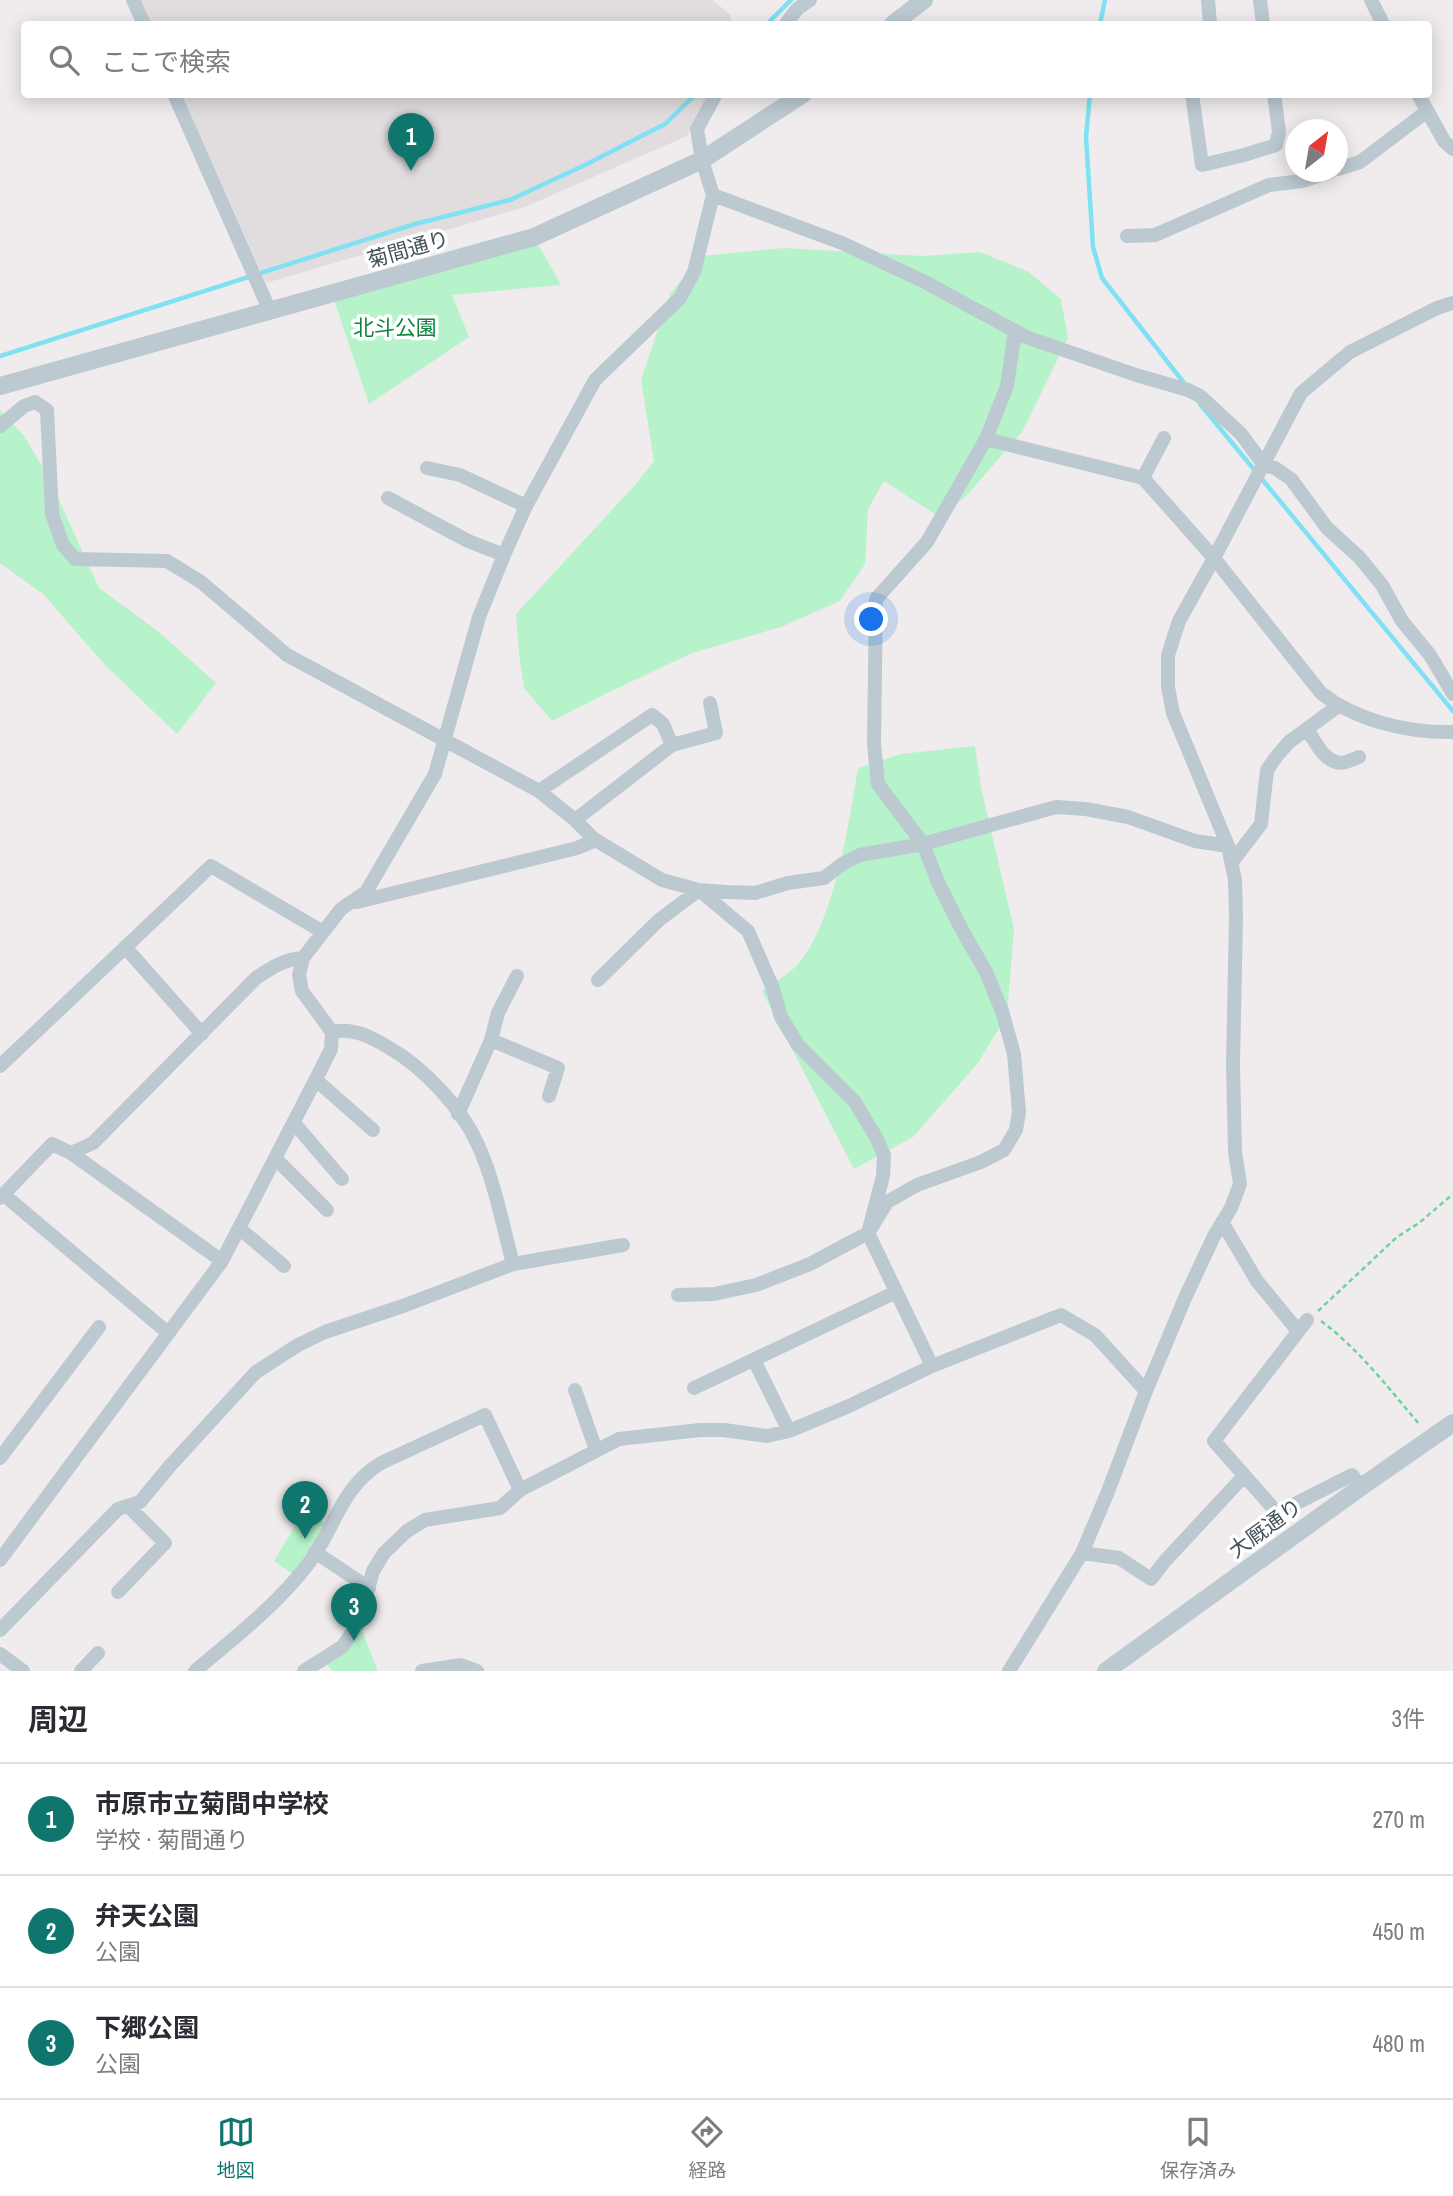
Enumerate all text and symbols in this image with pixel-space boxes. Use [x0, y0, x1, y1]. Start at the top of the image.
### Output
search box [21, 21, 1432, 98]
icon: search [45, 41, 83, 79]
text: ここで検索 [101, 44, 231, 79]
pin: 1 [388, 113, 434, 171]
north arrow [1285, 119, 1348, 182]
street label: 菊間通り [364, 223, 452, 275]
park label: 北斗公園 [353, 313, 437, 342]
your location [854, 602, 888, 636]
pin: 2 [282, 1481, 328, 1539]
street label: 大厩通り [1222, 1492, 1308, 1564]
pin: 3 [331, 1583, 377, 1641]
text: 周辺 [28, 1699, 88, 1739]
text: 3件 [1392, 1703, 1425, 1734]
text: 市原市立菊間中学校 [95, 1786, 329, 1821]
text: 1 [46, 1804, 56, 1835]
text: 270 m [1373, 1804, 1425, 1835]
text: 学校 · 菊間通り [95, 1824, 249, 1855]
text: 弁天公園 [95, 1898, 199, 1933]
text: 2 [46, 1916, 56, 1947]
text: 450 m [1373, 1916, 1425, 1947]
text: 公園 [95, 1936, 141, 1967]
text: 下郷公園 [95, 2010, 199, 2045]
text: 3 [46, 2028, 56, 2059]
text: 480 m [1373, 2028, 1425, 2059]
text: 公園 [95, 2048, 141, 2079]
tab: 地図 [217, 2113, 255, 2183]
tab: 経路 [688, 2113, 726, 2183]
tab: 保存済み [1160, 2113, 1236, 2183]

